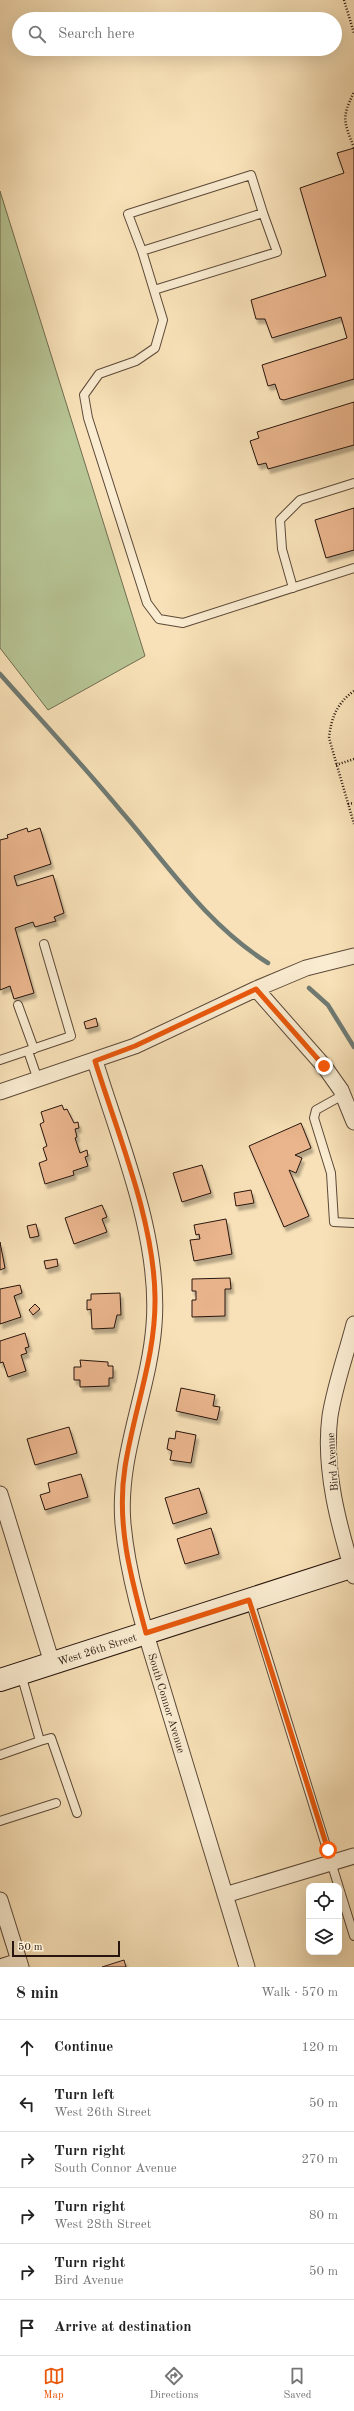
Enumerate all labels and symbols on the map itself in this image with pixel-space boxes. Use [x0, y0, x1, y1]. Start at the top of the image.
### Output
route end [315, 1057, 333, 1075]
street label: Bird Avenue [326, 1432, 341, 1492]
street label: West 26th Street [57, 1632, 138, 1668]
street label: South Connor Avenue [145, 1652, 186, 1755]
route start [319, 1841, 337, 1859]
scale bar [12, 1939, 120, 1958]

